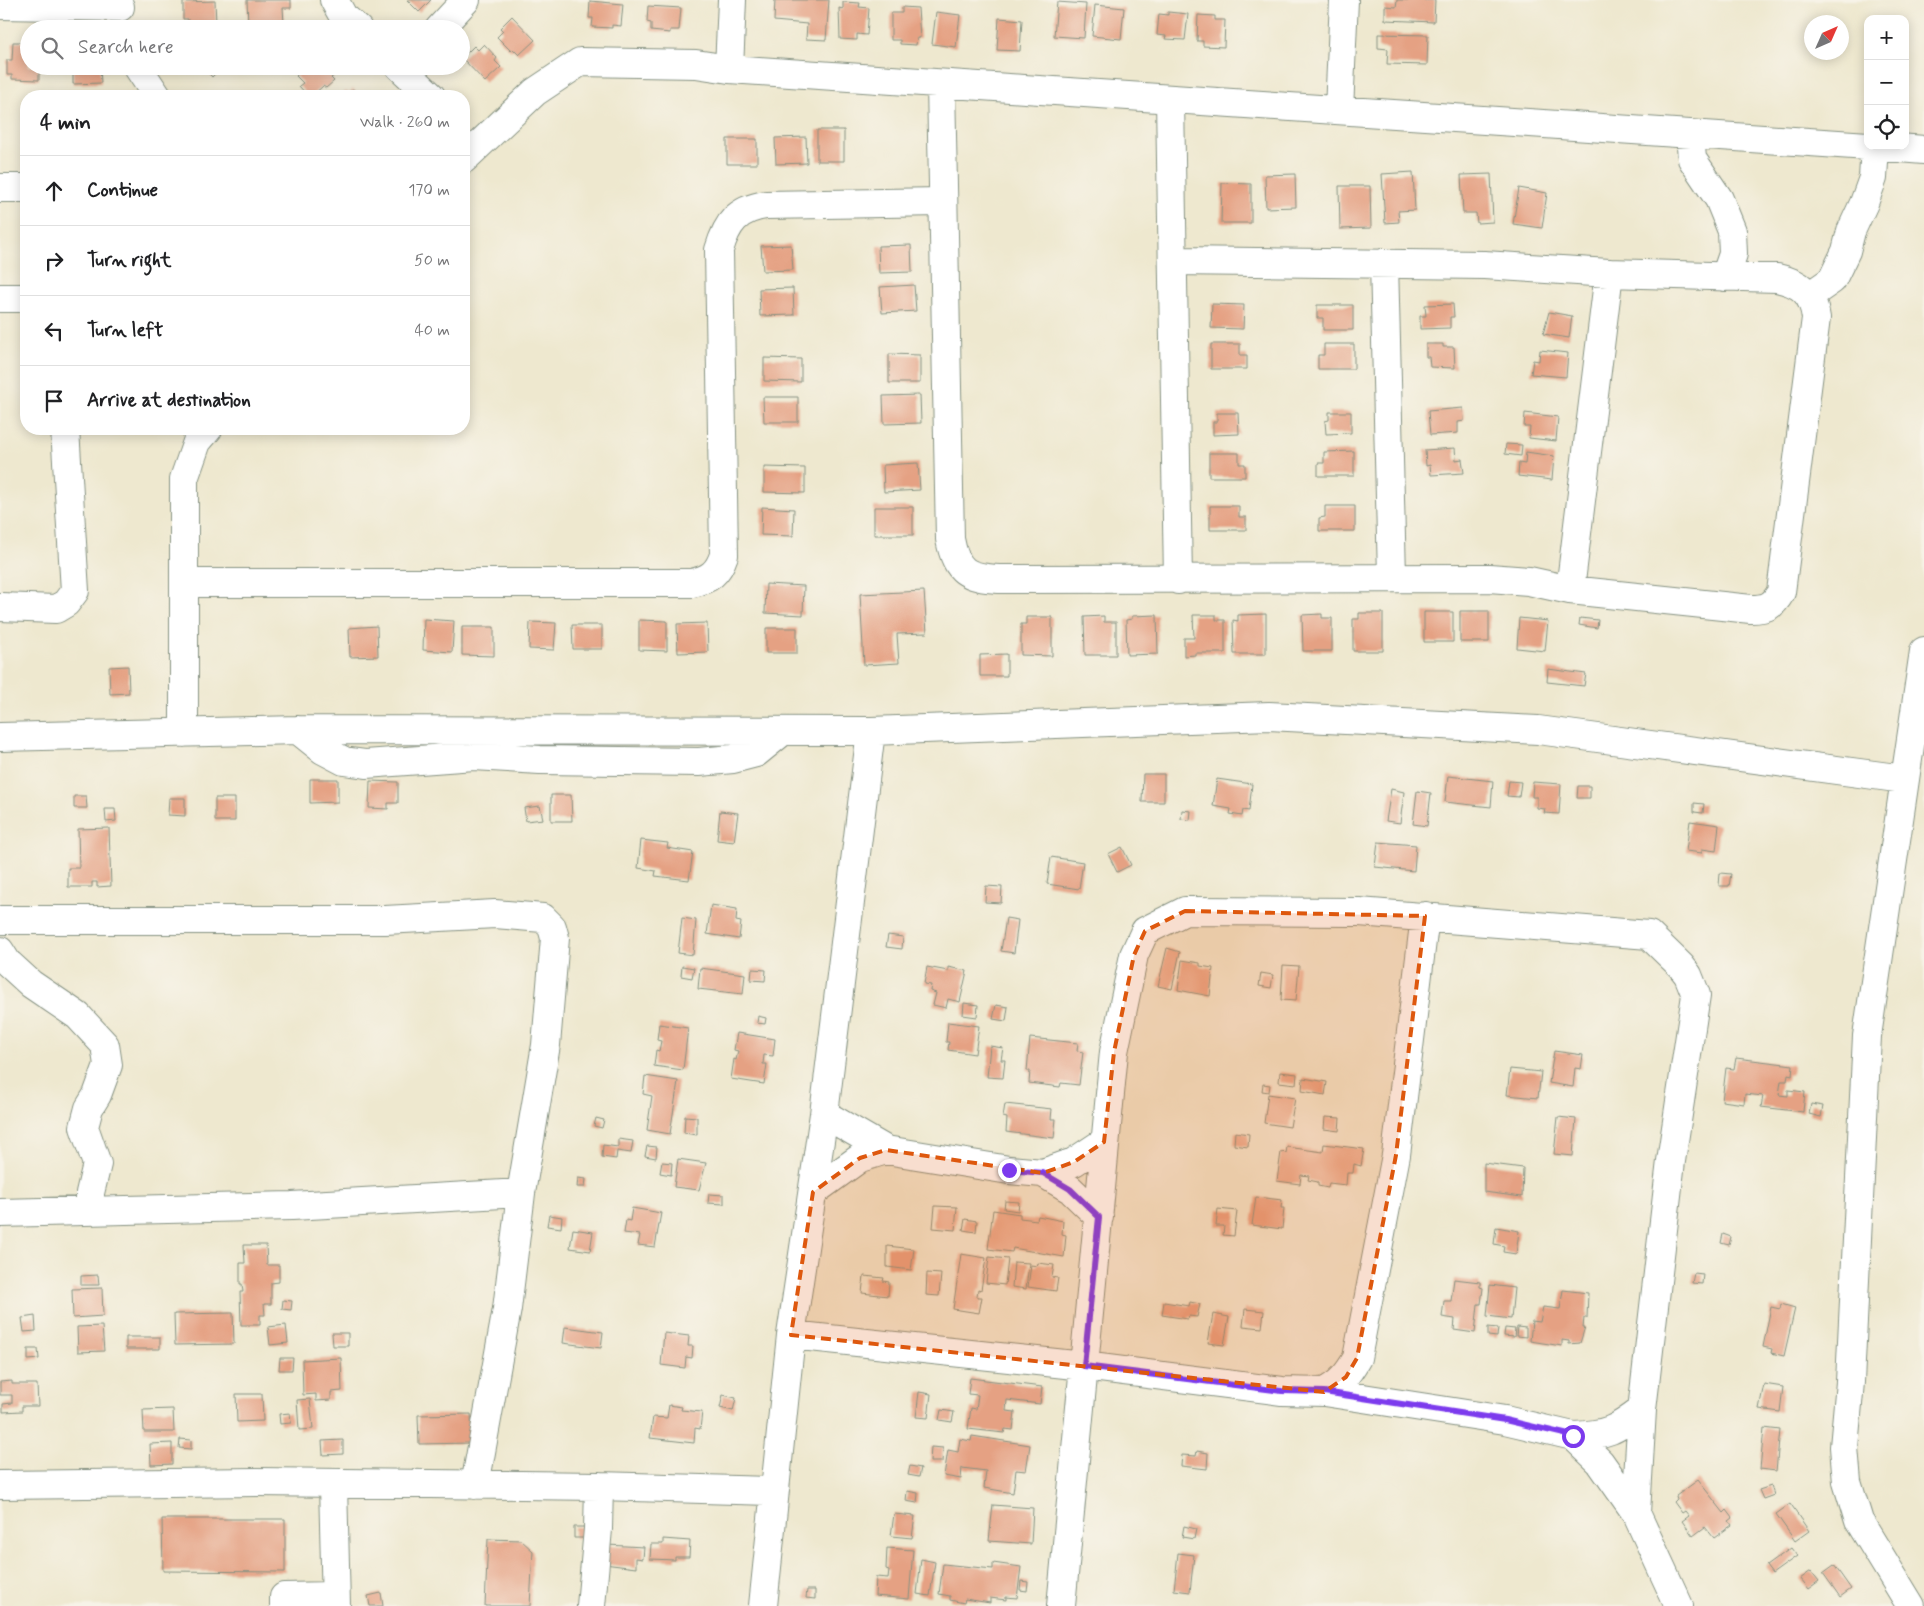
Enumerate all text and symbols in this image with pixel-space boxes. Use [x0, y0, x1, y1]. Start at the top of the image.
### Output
north arrow [1804, 15, 1849, 60]
map controls [1864, 15, 1909, 150]
button: + [1864, 15, 1909, 60]
search box [20, 20, 470, 75]
icon: search [38, 34, 66, 62]
text: Search here [78, 35, 174, 60]
button: − [1864, 60, 1909, 105]
button: locate [1864, 105, 1909, 150]
text: 4 min [40, 109, 91, 137]
text: Walk · 260 m [360, 112, 450, 133]
icon: ahead [40, 177, 68, 205]
text: Continue [87, 178, 158, 203]
text: 170 m [408, 180, 450, 201]
icon: right [40, 247, 68, 275]
text: Turn right [87, 248, 171, 273]
text: 50 m [414, 250, 450, 271]
icon: left [40, 317, 68, 345]
text: Turn left [87, 318, 163, 343]
text: 40 m [414, 320, 450, 341]
icon: arrive [40, 387, 68, 415]
text: Arrive at destination [87, 388, 251, 413]
route end [998, 1159, 1021, 1182]
route start [1562, 1425, 1585, 1448]

